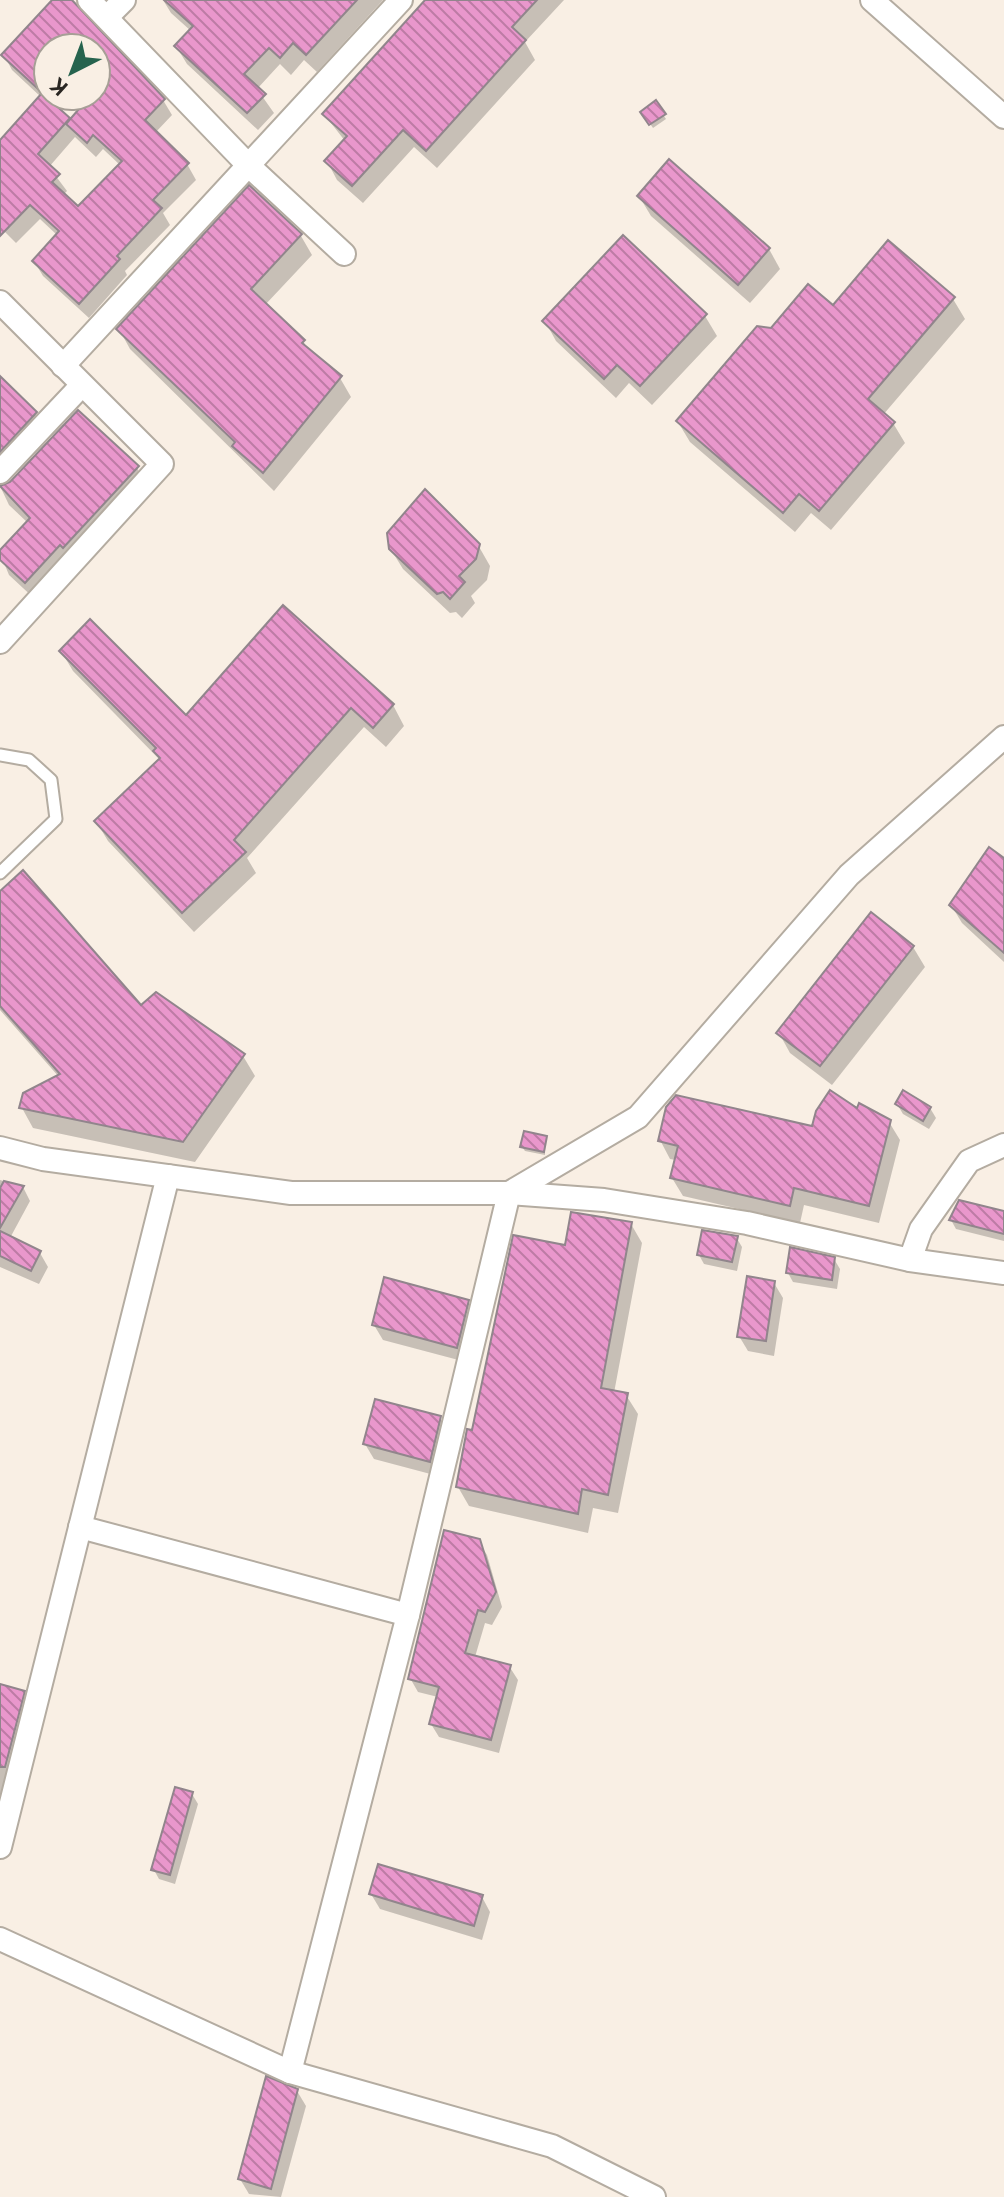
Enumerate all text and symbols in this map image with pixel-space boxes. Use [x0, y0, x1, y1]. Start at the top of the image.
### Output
north arrow [32, 32, 112, 112]
text: K [44, 71, 74, 102]

